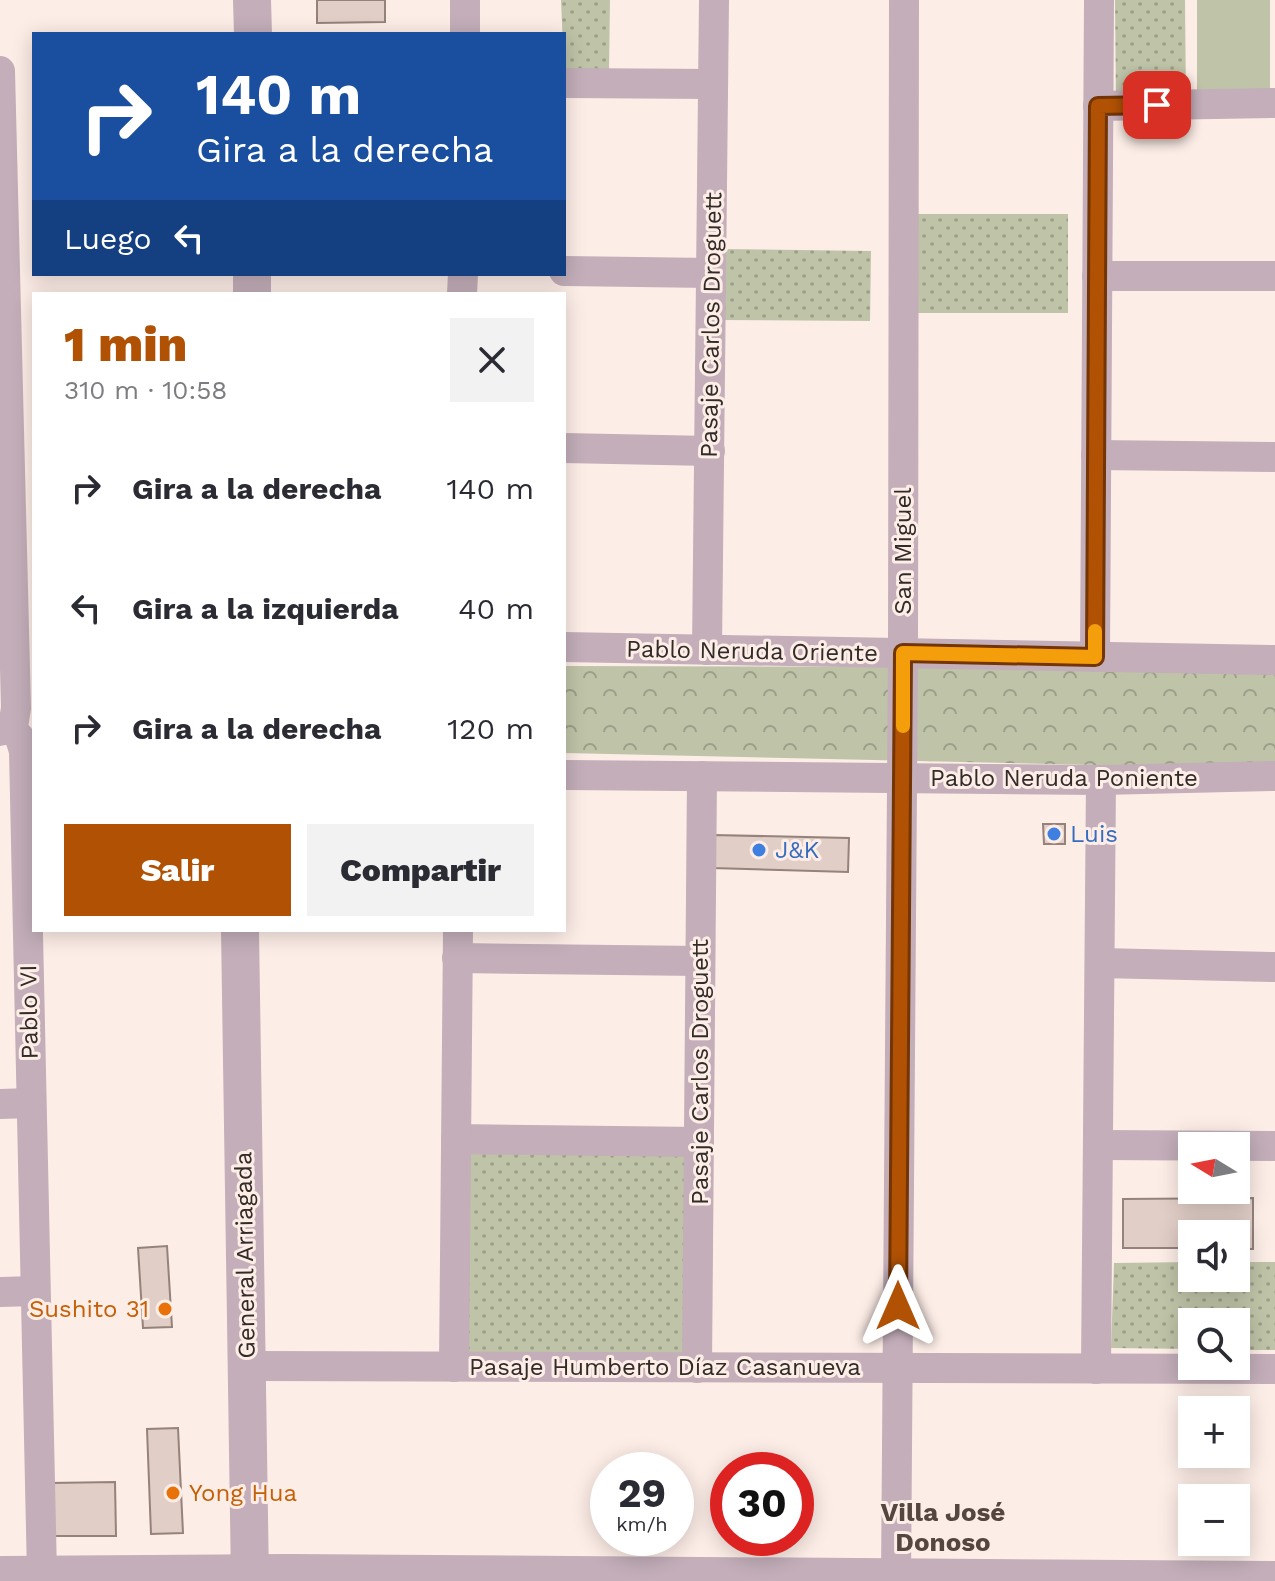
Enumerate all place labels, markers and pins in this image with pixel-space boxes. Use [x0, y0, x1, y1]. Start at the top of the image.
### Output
pin [1123, 71, 1191, 139]
place label: Luis [1070, 820, 1118, 848]
marker: Luis [1045, 825, 1063, 843]
place label: J&K [775, 836, 820, 864]
marker: J&K [750, 841, 768, 859]
place label: Sushito 31 [29, 1295, 149, 1323]
marker: Sushito 31 [156, 1300, 174, 1318]
place label: Yong Hua [189, 1479, 297, 1507]
marker: Yong Hua [164, 1484, 182, 1502]

